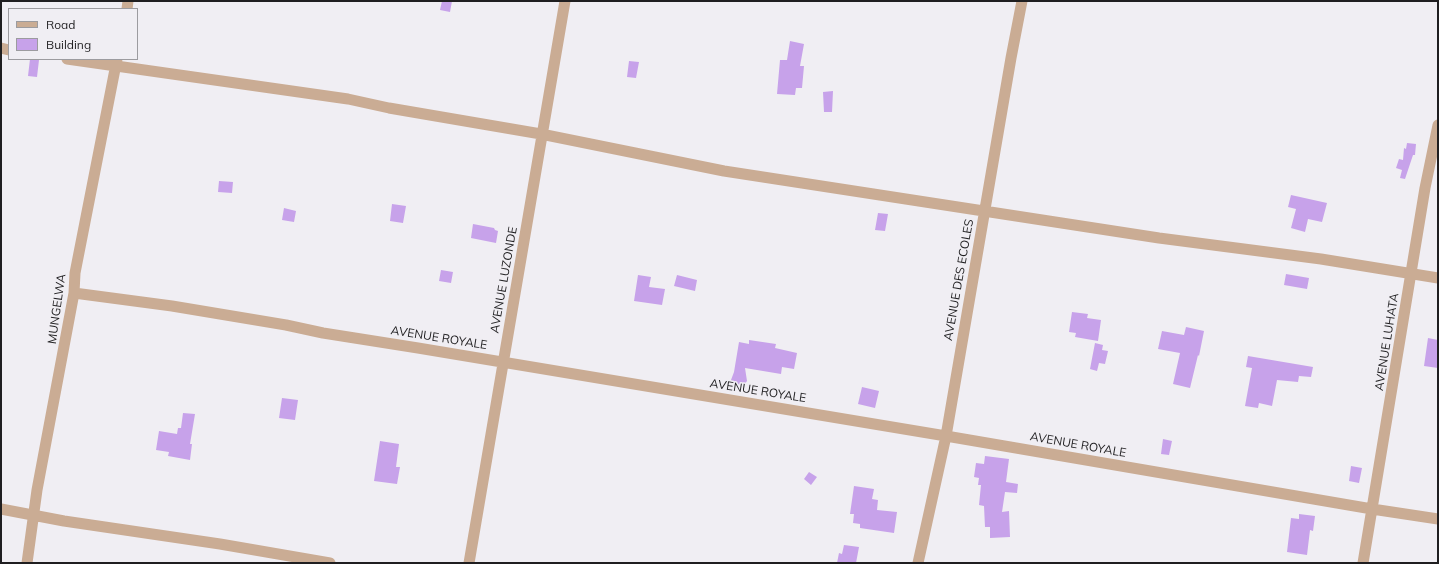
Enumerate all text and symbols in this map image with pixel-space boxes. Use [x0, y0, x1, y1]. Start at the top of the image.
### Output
legend [8, 8, 138, 60]
text: Road [46, 17, 75, 32]
text: Building [46, 37, 91, 52]
street label: AVENUE DES ECOLES [941, 218, 977, 342]
street label: AVENUE LUZONDE [488, 226, 520, 334]
street label: MUNGELWA [45, 273, 69, 345]
street label: AVENUE LUHATA [1372, 292, 1402, 392]
street label: AVENUE ROYALE [390, 323, 488, 353]
street label: AVENUE ROYALE [709, 376, 807, 406]
street label: AVENUE ROYALE [1029, 429, 1127, 461]

